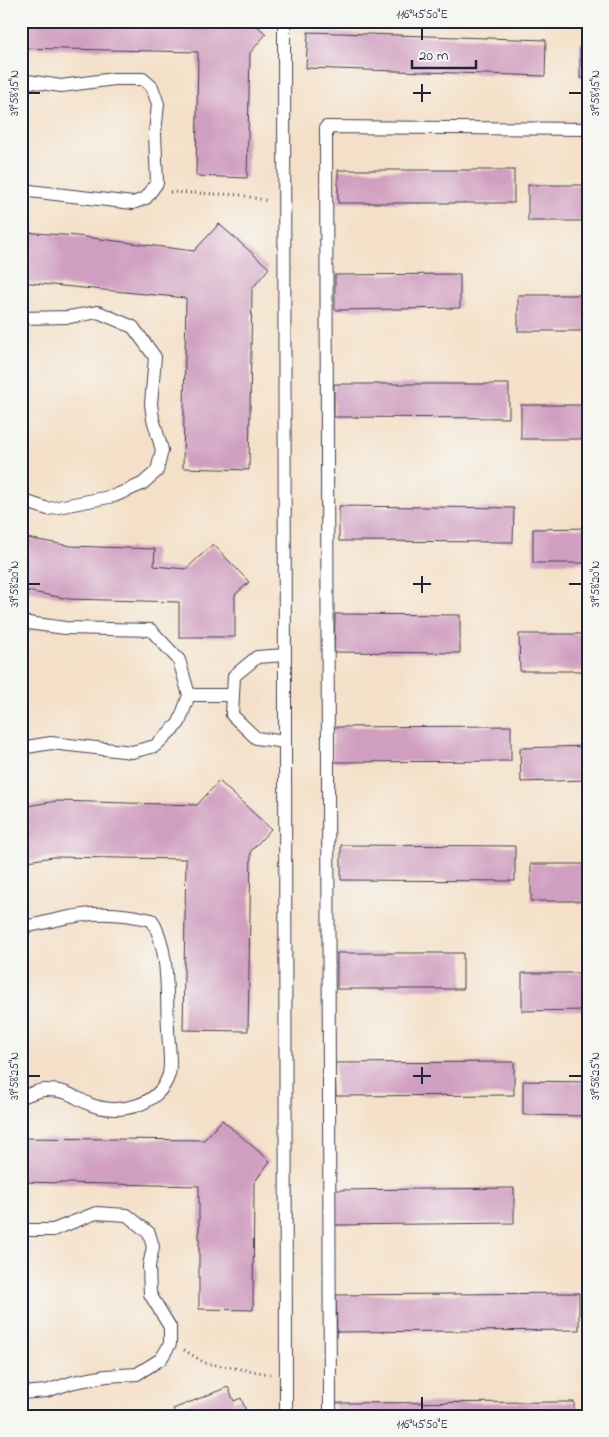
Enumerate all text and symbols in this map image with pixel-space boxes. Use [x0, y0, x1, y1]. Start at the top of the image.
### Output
text: 116°45'50"E [396, 6, 448, 24]
scale bar [412, 38, 475, 70]
text: 20 m [419, 45, 449, 67]
text: 39°58'15"N [6, 70, 24, 116]
text: 39°58'15"N [587, 70, 605, 116]
text: 39°58'20"N [6, 561, 24, 607]
text: 39°58'20"N [587, 561, 605, 607]
text: 39°58'25"N [6, 1052, 24, 1100]
text: 39°58'25"N [587, 1052, 605, 1100]
text: 116°45'50"E [396, 1416, 448, 1434]

